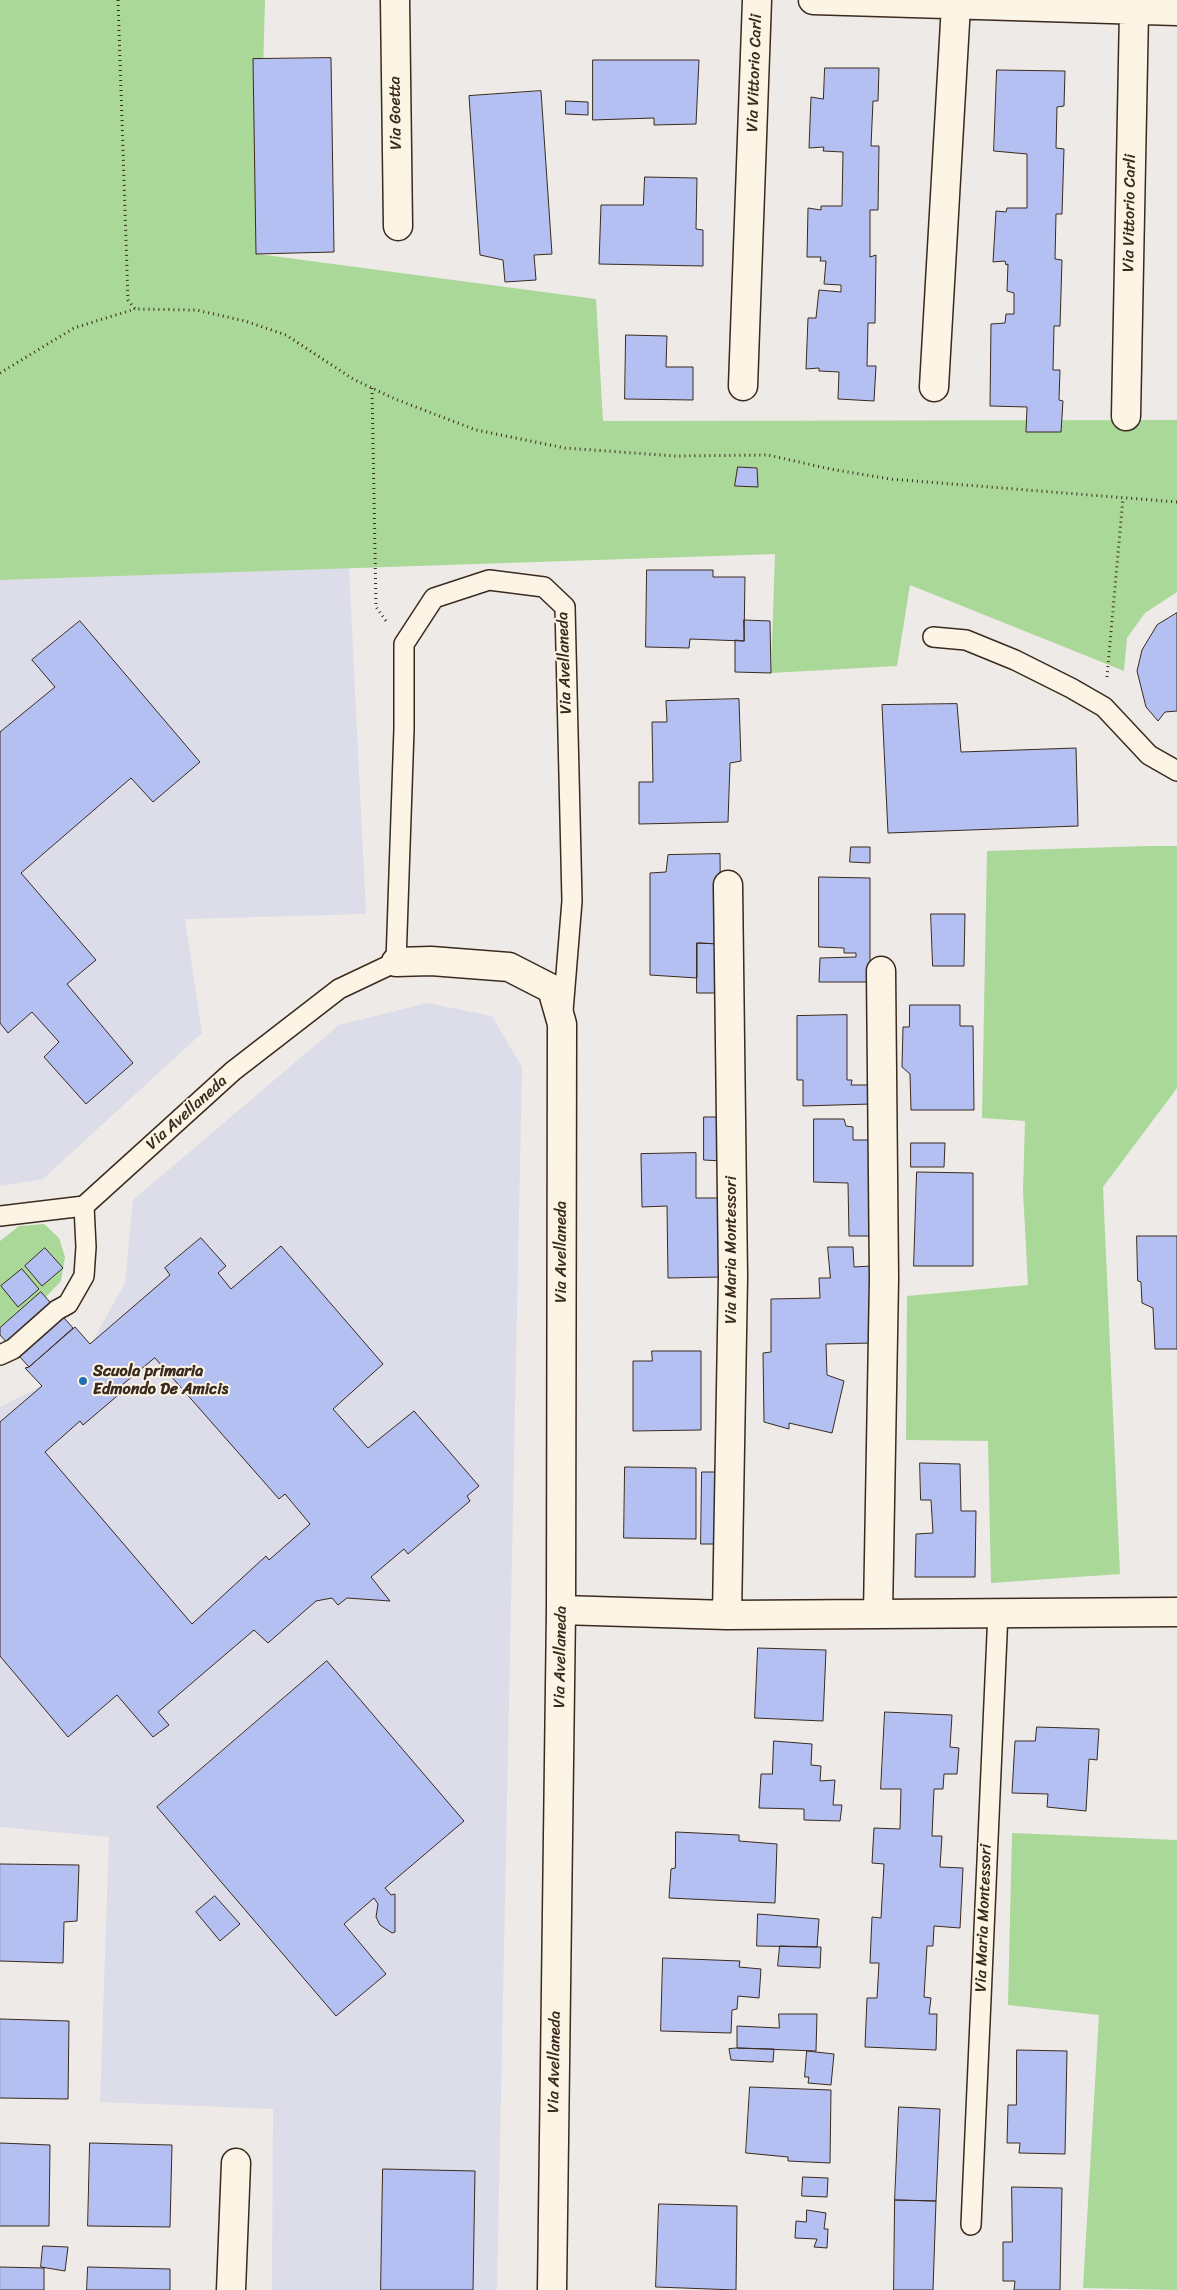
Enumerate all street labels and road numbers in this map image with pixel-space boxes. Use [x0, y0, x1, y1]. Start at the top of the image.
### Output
street label: Via Vittorio Carli [743, 14, 767, 132]
street label: Via Goetta [386, 76, 406, 150]
street label: Via Vittorio Carli [1119, 154, 1141, 272]
street label: Via Avellaneda [554, 612, 576, 714]
street label: Via Avellaneda [143, 1072, 231, 1154]
street label: Via Maria Montessori [722, 1176, 742, 1324]
street label: Via Avellaneda [552, 1201, 572, 1303]
street label: Via Avellaneda [551, 1606, 571, 1708]
street label: Via Maria Montessori [972, 1844, 996, 1992]
street label: Via Avellaneda [545, 2011, 565, 2113]

